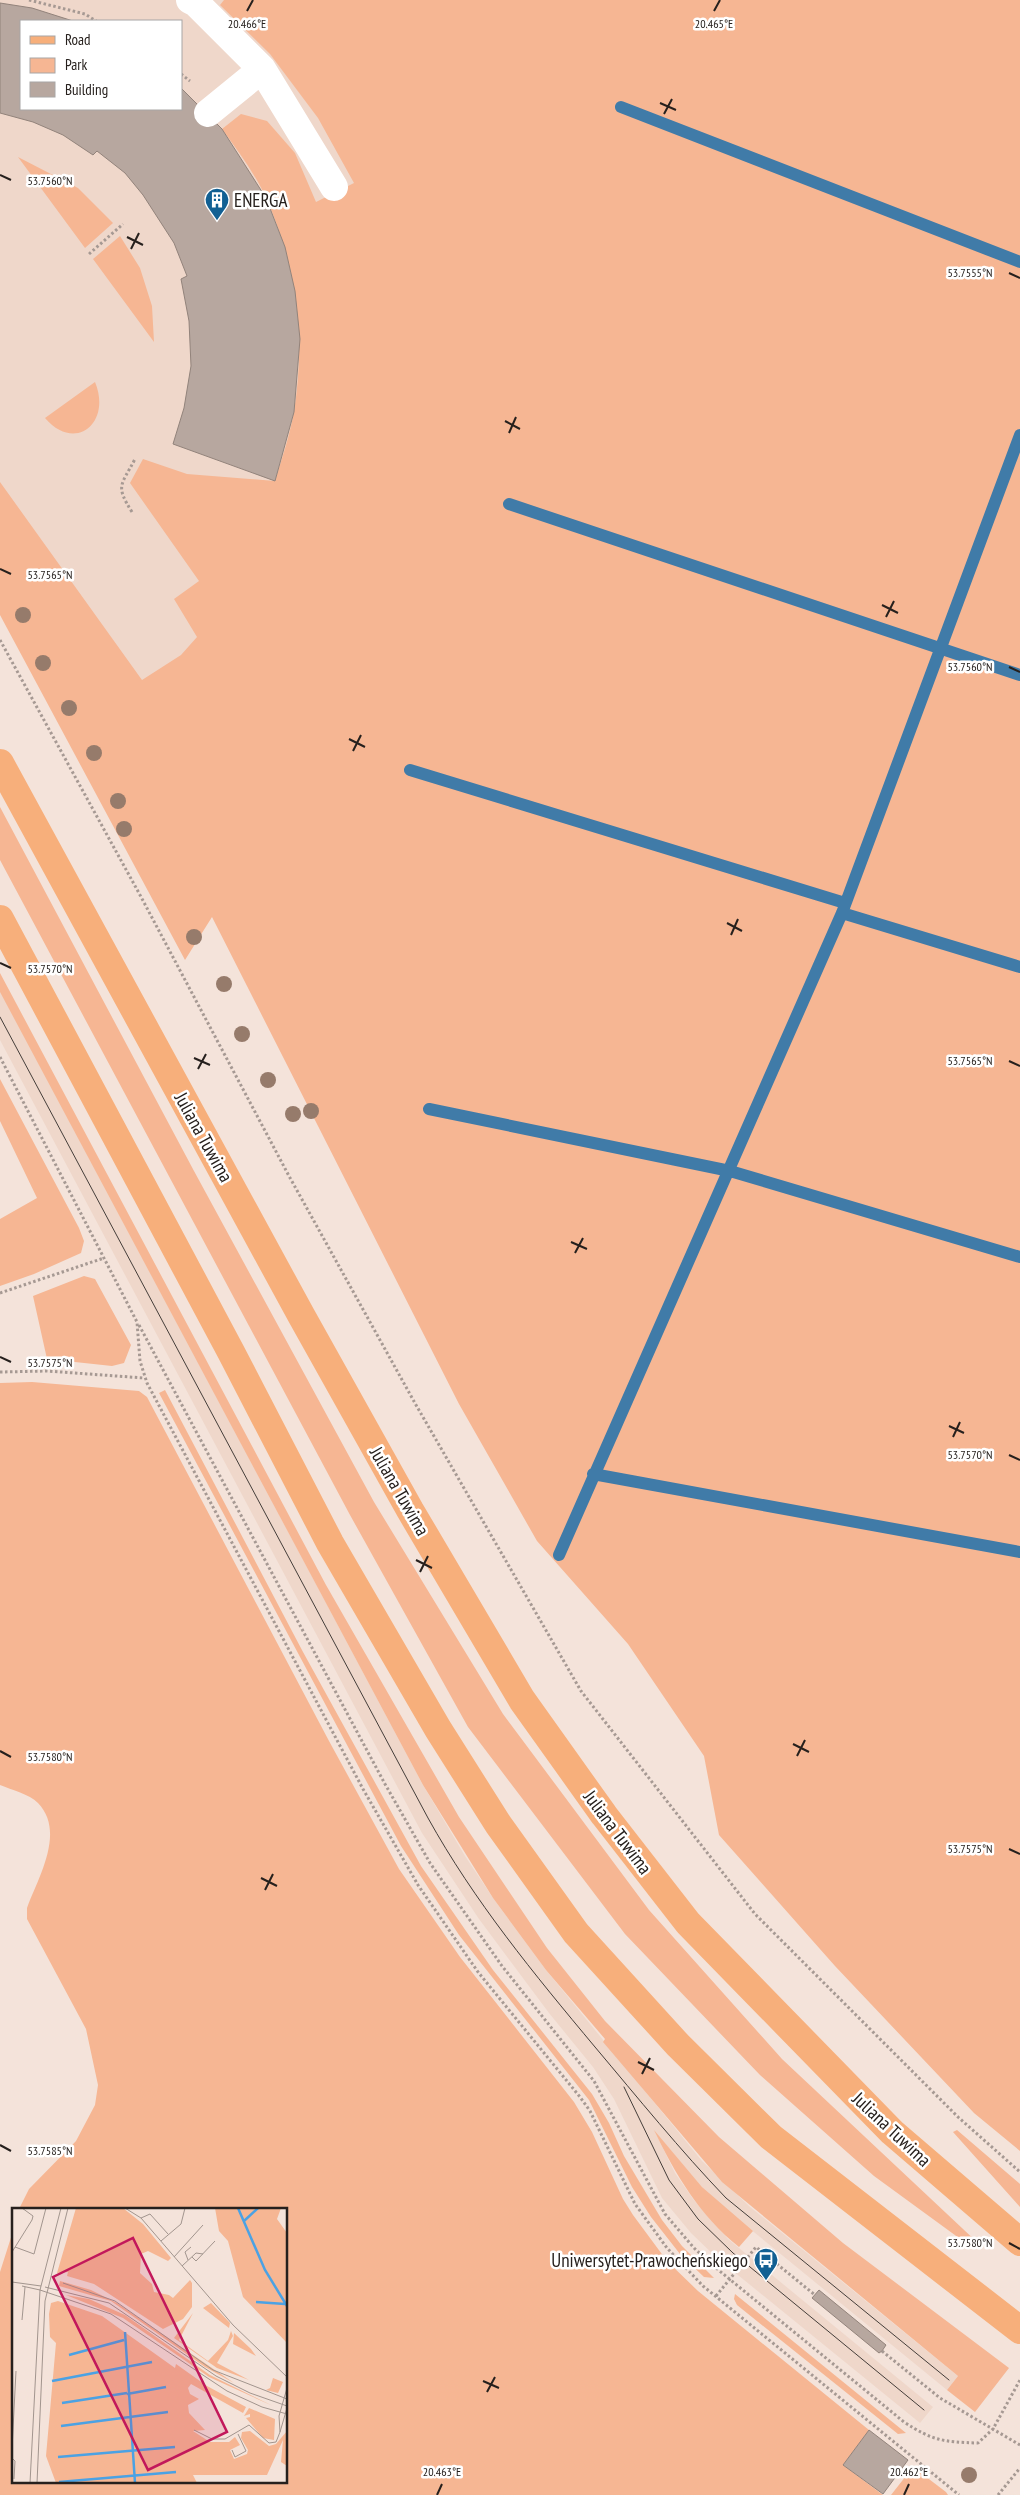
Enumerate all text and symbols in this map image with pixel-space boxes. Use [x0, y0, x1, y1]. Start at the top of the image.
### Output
text: 20.466°E [228, 16, 266, 31]
text: 20.465°E [695, 16, 733, 31]
legend [20, 20, 182, 110]
text: Road [65, 30, 91, 49]
text: Park [65, 55, 87, 74]
text: Building [65, 80, 108, 99]
text: 53.7560°N [27, 173, 73, 188]
building icon: ENERGA [204, 187, 230, 221]
place label: ENERGA [234, 188, 287, 212]
text: 53.7555°N [947, 265, 993, 280]
text: 53.7565°N [27, 567, 73, 582]
text: 53.7560°N [947, 659, 993, 674]
text: 53.7570°N [27, 961, 73, 976]
text: 53.7565°N [947, 1053, 993, 1068]
street label: Juliana Tuwima [169, 1087, 238, 1186]
text: 53.7575°N [27, 1355, 73, 1370]
street label: Juliana Tuwima [364, 1441, 435, 1540]
text: 53.7570°N [947, 1447, 993, 1462]
text: 53.7580°N [27, 1749, 73, 1764]
street label: Juliana Tuwima [578, 1784, 657, 1879]
text: 53.7575°N [947, 1841, 993, 1856]
street label: Juliana Tuwima [847, 2086, 936, 2171]
text: 53.7585°N [27, 2143, 73, 2158]
inset map [12, 2208, 288, 2482]
text: 53.7580°N [947, 2235, 993, 2250]
bus stop icon: Uniwersytet-Prawocheńskiego [753, 2247, 779, 2281]
place label: Uniwersytet-Prawocheńskiego [551, 2248, 748, 2272]
text: 20.463°E [423, 2464, 461, 2479]
text: 20.462°E [890, 2464, 928, 2479]

